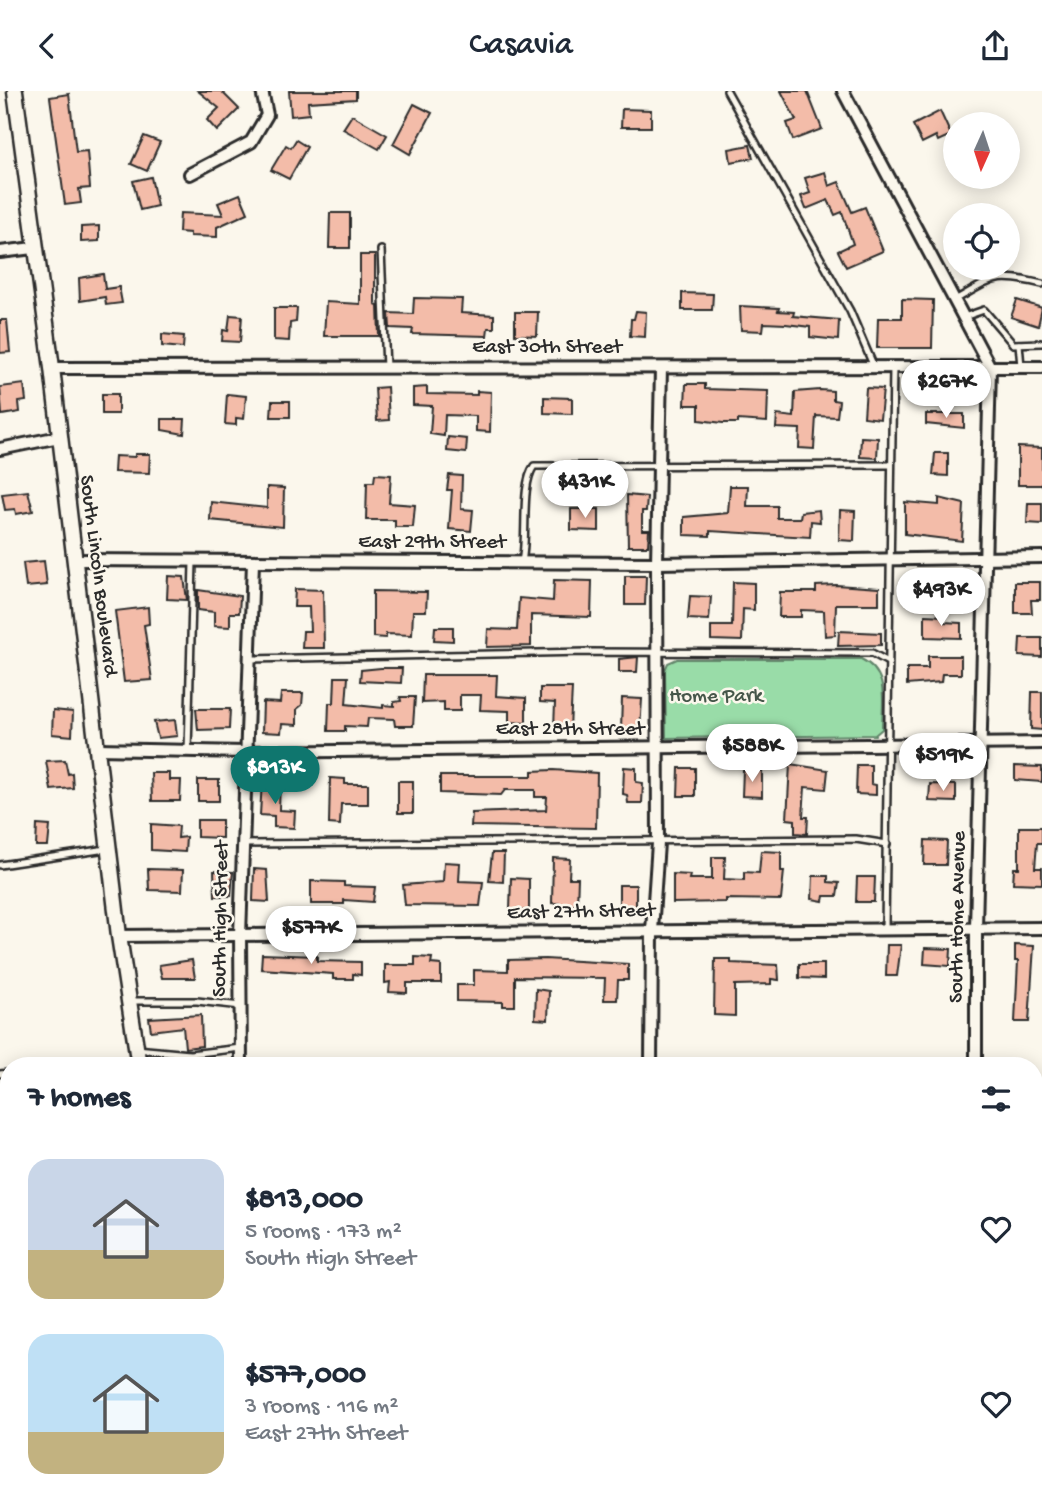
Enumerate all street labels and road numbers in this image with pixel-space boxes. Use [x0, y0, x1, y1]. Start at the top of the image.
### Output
street label: East 30th Street [472, 336, 624, 361]
street label: South Lincoln Boulevard [72, 474, 122, 680]
street label: East 29th Street [358, 531, 508, 556]
street label: East 28th Street [496, 718, 647, 743]
street label: South Home Avenue [945, 830, 973, 1003]
street label: South High Street [208, 838, 236, 997]
street label: East 27th Street [507, 899, 658, 927]

